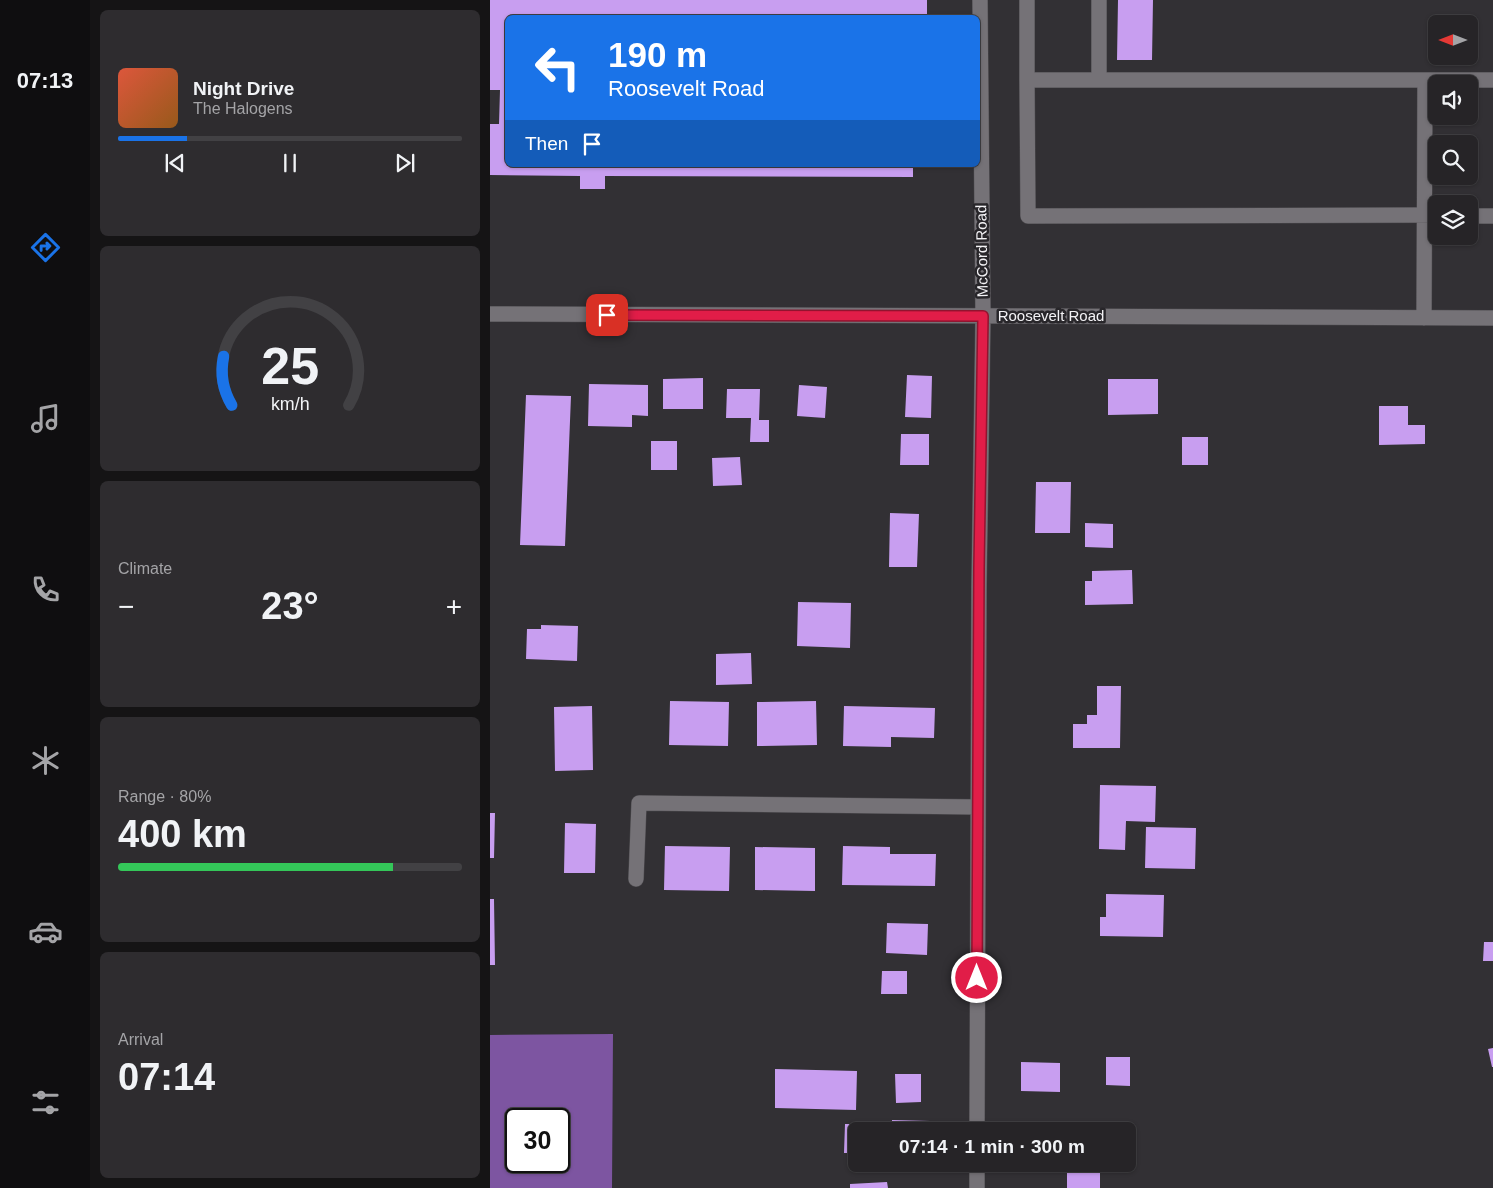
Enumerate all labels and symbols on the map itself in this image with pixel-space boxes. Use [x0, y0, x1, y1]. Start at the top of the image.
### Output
north arrow [1428, 15, 1478, 65]
street label: McCord Road [972, 205, 991, 297]
pin [586, 294, 628, 336]
street label: Roosevelt Road [998, 307, 1104, 324]
position arrow [950, 951, 1002, 1003]
speed limit sign: 30 [505, 1108, 570, 1173]

